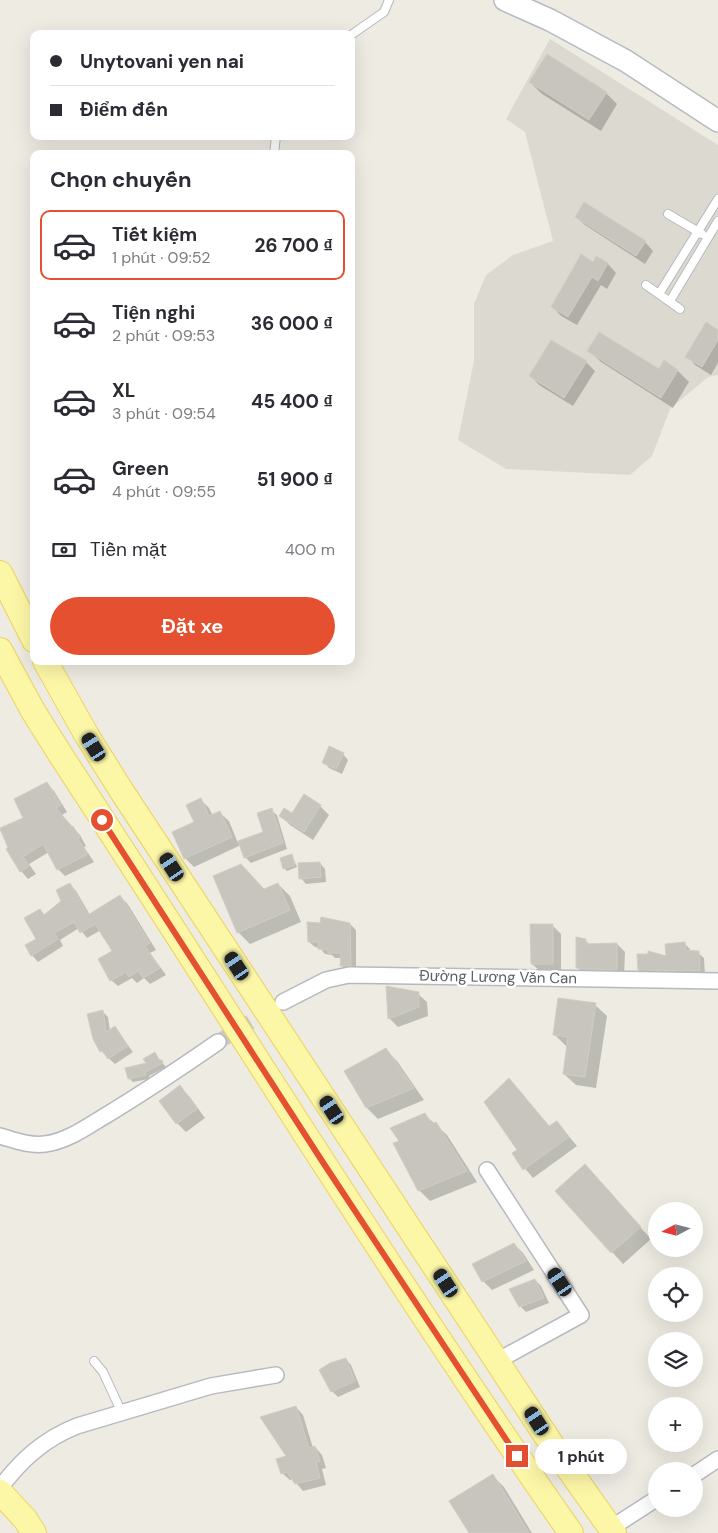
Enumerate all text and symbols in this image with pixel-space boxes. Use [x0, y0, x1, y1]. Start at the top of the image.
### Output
text: Unytovani yen nai [80, 49, 244, 74]
text: Điểm đến [80, 97, 168, 122]
text: Chọn chuyến [50, 165, 192, 194]
text: Tiết kiệm [112, 222, 197, 247]
icon: car [52, 223, 97, 268]
text: 26 700 ₫ [254, 233, 333, 258]
text: 1 phút · 09:52 [112, 247, 211, 268]
text: Tiện nghi [112, 300, 195, 325]
icon: car [52, 301, 97, 346]
text: 36 000 ₫ [251, 311, 333, 336]
text: 2 phút · 09:53 [112, 325, 215, 346]
text: XL [112, 378, 135, 403]
icon: car [52, 379, 97, 424]
text: 45 400 ₫ [251, 389, 333, 414]
text: 3 phút · 09:54 [112, 403, 216, 424]
text: Green [112, 456, 169, 481]
icon: car [52, 457, 97, 502]
text: 51 900 ₫ [257, 467, 333, 492]
text: 4 phút · 09:55 [112, 481, 216, 502]
icon: cash [50, 536, 78, 564]
text: Tiền mặt [90, 537, 167, 562]
text: 400 m [285, 539, 335, 560]
button: Đặt xe [50, 597, 335, 655]
car [79, 730, 108, 764]
route start [91, 809, 113, 831]
car [157, 850, 186, 884]
car [222, 949, 251, 983]
street label: Đường Lương Văn Can [419, 966, 577, 988]
car [317, 1093, 346, 1127]
north arrow [648, 1202, 702, 1258]
map controls [648, 1202, 703, 1517]
car [545, 1265, 574, 1299]
car [431, 1266, 460, 1300]
button: locate [648, 1267, 703, 1322]
button: layers [648, 1332, 703, 1387]
button: + [648, 1397, 703, 1452]
car [522, 1404, 551, 1438]
callout: 1 phút [534, 1438, 627, 1474]
route end [506, 1445, 528, 1467]
text: 1 phút [558, 1446, 604, 1467]
button: − [648, 1462, 703, 1517]

